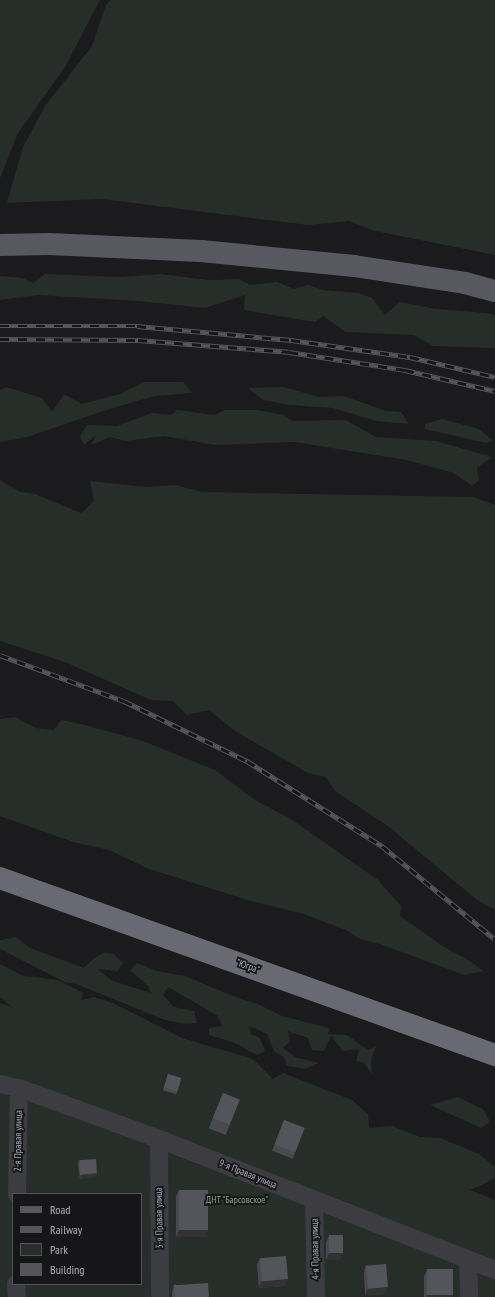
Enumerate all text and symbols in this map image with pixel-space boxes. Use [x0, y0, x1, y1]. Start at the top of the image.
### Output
street label: "Югра" [235, 956, 261, 976]
street label: 2-я Правая улица [11, 1110, 25, 1172]
street label: 9-я Правая улица [217, 1157, 279, 1191]
street label: 3-я Правая улица [152, 1187, 166, 1249]
legend [12, 1193, 142, 1285]
park label: ДНТ "Барсовское" [205, 1194, 269, 1206]
text: Road [50, 1202, 70, 1217]
street label: 4-я Правая улица [308, 1218, 322, 1280]
text: Railway [50, 1222, 82, 1237]
text: Park [50, 1242, 68, 1257]
text: Building [50, 1262, 85, 1277]

